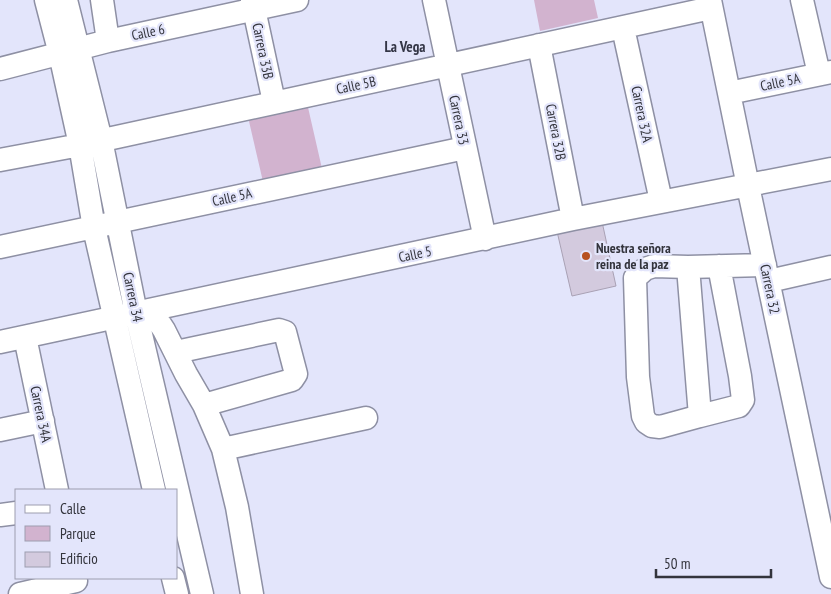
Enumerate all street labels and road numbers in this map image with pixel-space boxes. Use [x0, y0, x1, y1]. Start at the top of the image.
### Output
street label: Calle 6 [130, 20, 166, 44]
street label: Carrera 33B [248, 21, 278, 81]
street label: Calle 5A [759, 69, 802, 95]
street label: Calle 5B [335, 72, 377, 98]
street label: Carrera 32A [627, 84, 657, 144]
street label: Carrera 33 [445, 94, 473, 146]
street label: Carrera 32B [542, 102, 570, 162]
street label: Calle 5A [210, 184, 254, 210]
street label: Calle 5 [397, 242, 433, 266]
street label: Carrera 32 [756, 263, 784, 315]
street label: Carrera 34 [119, 271, 147, 324]
street label: Carrera 34A [26, 384, 56, 444]

